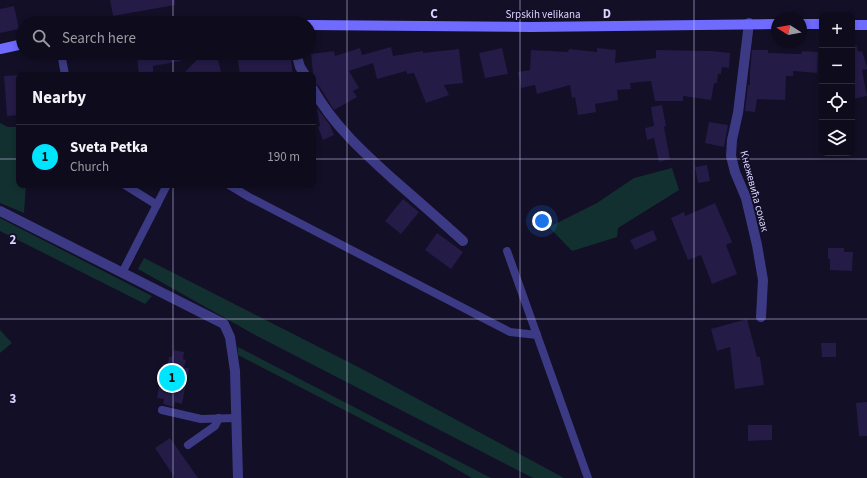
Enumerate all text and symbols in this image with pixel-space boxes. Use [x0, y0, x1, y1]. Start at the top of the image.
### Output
text: C [430, 5, 438, 23]
text: D [603, 5, 611, 23]
street label: Srpskih velikana [505, 7, 581, 22]
north arrow [771, 12, 807, 48]
map controls [819, 12, 855, 156]
button: + [819, 12, 855, 48]
search box [16, 16, 316, 60]
icon: search [30, 27, 52, 49]
text: Search here [62, 28, 136, 49]
button: − [819, 48, 855, 84]
button: locate [819, 84, 855, 120]
text: Nearby [32, 86, 86, 110]
button: layers [819, 120, 855, 156]
text: Sveta Petka [70, 137, 148, 158]
text: 1 [42, 148, 48, 166]
text: 190 m [267, 148, 300, 166]
street label: Кнежевића сокак [736, 149, 773, 234]
text: Church [70, 158, 109, 176]
your location [532, 211, 552, 231]
text: 2 [10, 231, 17, 249]
pin: 1 [159, 363, 185, 393]
text: 3 [10, 390, 17, 408]

